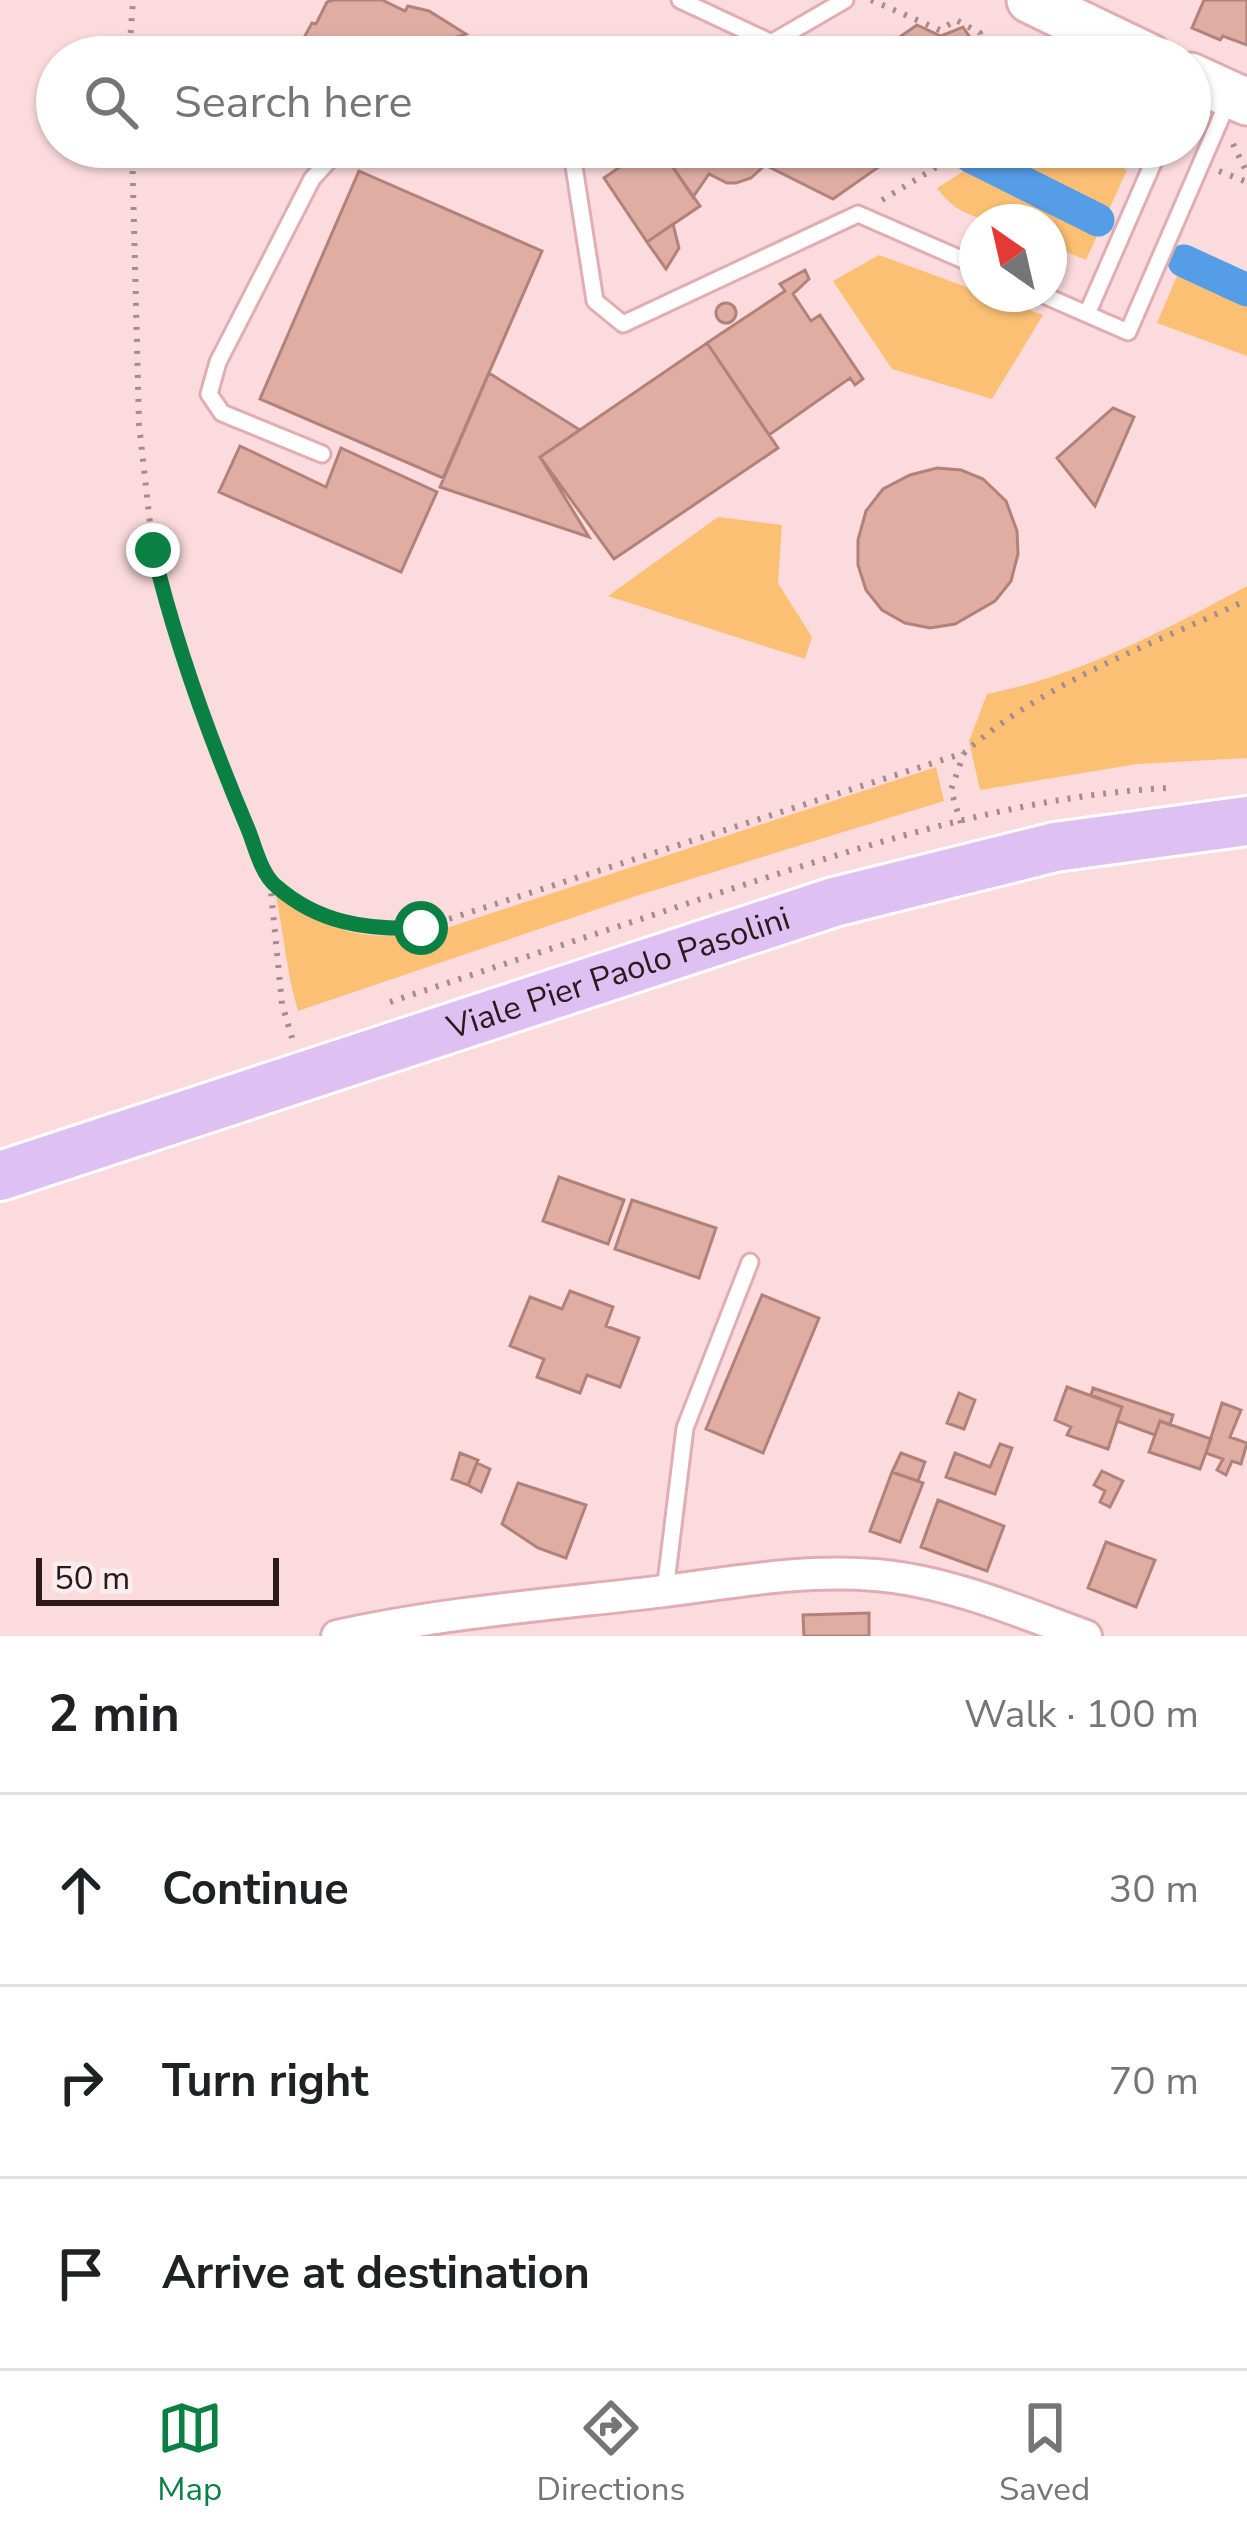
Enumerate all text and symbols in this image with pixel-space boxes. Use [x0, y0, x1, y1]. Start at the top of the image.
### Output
search box [36, 36, 1211, 168]
icon: search [78, 69, 144, 135]
text: Search here [174, 72, 413, 133]
north arrow [959, 204, 1067, 312]
route end [126, 523, 180, 577]
street label: Viale Pier Paolo Pasolini [440, 896, 796, 1050]
route start [394, 901, 448, 955]
scale bar [36, 1552, 279, 1605]
text: 50 m [54, 1556, 130, 1601]
text: 2 min [48, 1679, 180, 1749]
text: Walk · 100 m [964, 1688, 1199, 1741]
icon: ahead [48, 1857, 114, 1923]
text: Continue [162, 1859, 349, 1920]
text: 30 m [1109, 1863, 1199, 1916]
icon: right [48, 2049, 114, 2115]
text: Turn right [162, 2051, 369, 2112]
text: 70 m [1109, 2055, 1199, 2108]
icon: arrive [48, 2241, 114, 2307]
text: Arrive at destination [162, 2243, 590, 2304]
tab: Map [157, 2395, 223, 2512]
tab: Directions [537, 2395, 685, 2512]
tab: Saved [999, 2395, 1090, 2512]

